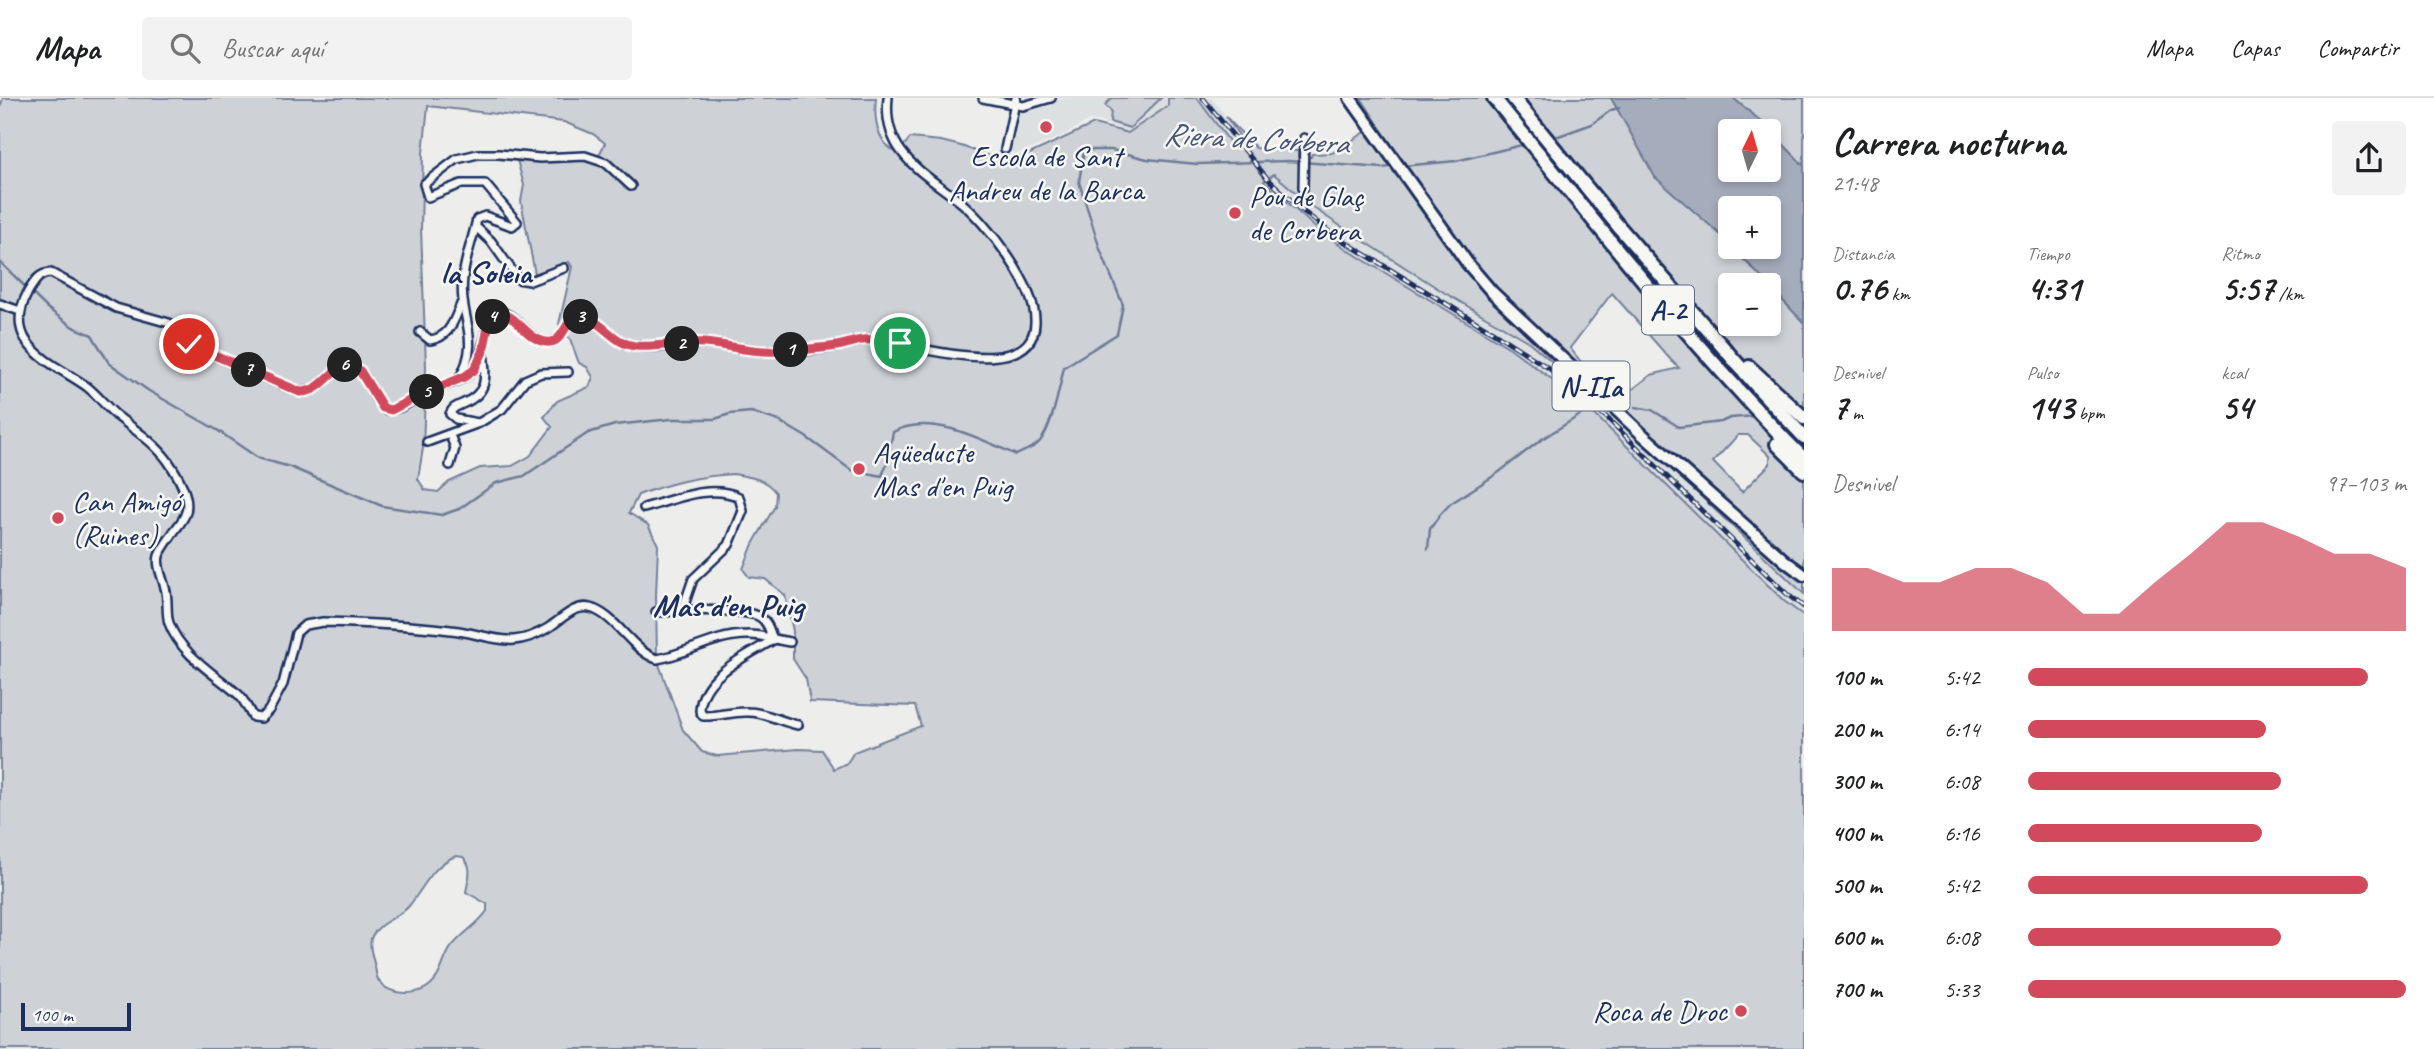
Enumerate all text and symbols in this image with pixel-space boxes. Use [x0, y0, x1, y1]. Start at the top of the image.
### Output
search box [142, 17, 632, 80]
text: Mapa [35, 27, 100, 69]
icon: search [166, 29, 204, 67]
text: Buscar aquí [222, 32, 324, 65]
text: Mapa [2146, 33, 2193, 63]
text: Capas [2231, 33, 2279, 63]
text: Compartir [2317, 33, 2399, 63]
water label: Riera de Corbera [1163, 113, 1352, 164]
marker: Escola de Sant Andreu de la Barca [1038, 119, 1054, 135]
north arrow [1718, 119, 1782, 182]
map controls [1718, 119, 1781, 336]
text: Carrera nocturna [1832, 119, 2065, 166]
button: share [2332, 121, 2406, 195]
place label: Escola de Sant Andreu de la Barca [949, 137, 1146, 209]
text: 21:48 [1832, 169, 1878, 198]
place label: Pou de Glaç de Corbera [1249, 177, 1365, 249]
button: + [1718, 196, 1781, 259]
marker: Pou de Glaç de Corbera [1227, 205, 1243, 221]
text: Distancia [1832, 242, 1894, 266]
text: Tiempo [2027, 242, 2070, 266]
text: Ritmo [2221, 242, 2260, 266]
district label: la Soleia [441, 252, 534, 293]
text: 0.76 [1832, 266, 1887, 311]
text: 4:31 [2027, 266, 2081, 311]
text: 5:57 [2221, 266, 2274, 311]
button: − [1718, 273, 1781, 336]
text: km [1887, 282, 1910, 306]
text: /km [2274, 282, 2304, 306]
road number: A-2 [1642, 286, 1694, 334]
pin: 4 [476, 300, 510, 334]
pin: 3 [564, 300, 598, 334]
text: 4 [488, 304, 497, 328]
text: 3 [576, 304, 585, 328]
pin [870, 313, 930, 373]
pin [159, 314, 219, 374]
icon: arrive [881, 324, 919, 362]
icon: check [170, 325, 208, 363]
pin: 2 [664, 327, 700, 362]
text: 2 [677, 331, 686, 355]
pin: 1 [774, 332, 808, 368]
text: 1 [786, 337, 795, 361]
pin: 6 [328, 348, 362, 382]
pin: 7 [232, 352, 266, 388]
text: 6 [340, 352, 349, 376]
text: 7 [244, 357, 253, 381]
text: Desnivel [1832, 361, 1884, 385]
text: Pulso [2027, 361, 2059, 385]
text: kcal [2221, 361, 2246, 385]
road number: N-IIa [1552, 362, 1630, 410]
pin: 5 [410, 374, 444, 410]
text: 5 [422, 379, 431, 403]
text: 7 [1832, 385, 1848, 430]
text: 143 [2027, 385, 2074, 430]
text: 54 [2221, 385, 2252, 430]
text: m [1848, 401, 1863, 425]
text: bpm [2074, 401, 2105, 425]
place label: Aqüeducte Mas d'en Puig [873, 433, 1014, 505]
marker: Aqüeducte Mas d'en Puig [851, 461, 867, 477]
text: Desnivel [1832, 469, 1894, 498]
text: 97–103 m [2326, 469, 2406, 498]
place label: Can Amigó (Ruines) [72, 482, 185, 554]
marker: Can Amigó (Ruines) [50, 510, 66, 526]
district label: Mas d'en Puig [653, 585, 807, 626]
text: 100 m [1832, 663, 1882, 692]
text: 5:42 [1944, 663, 1980, 692]
text: 200 m [1832, 715, 1882, 744]
text: 6:14 [1944, 715, 1980, 744]
text: 300 m [1832, 767, 1882, 796]
text: 6:08 [1944, 767, 1980, 796]
text: 400 m [1832, 819, 1882, 848]
text: 6:16 [1944, 819, 1980, 848]
text: 500 m [1832, 871, 1881, 900]
text: 5:42 [1944, 871, 1980, 900]
text: 600 m [1832, 923, 1882, 952]
text: 6:08 [1944, 923, 1980, 952]
text: 700 m [1832, 975, 1882, 1004]
text: 5:33 [1944, 975, 1980, 1004]
place label: Roca de Droc [1592, 992, 1728, 1030]
scale bar [21, 1000, 131, 1032]
text: 100 m [32, 1003, 73, 1027]
marker: Roca de Droc [1733, 1003, 1749, 1019]

